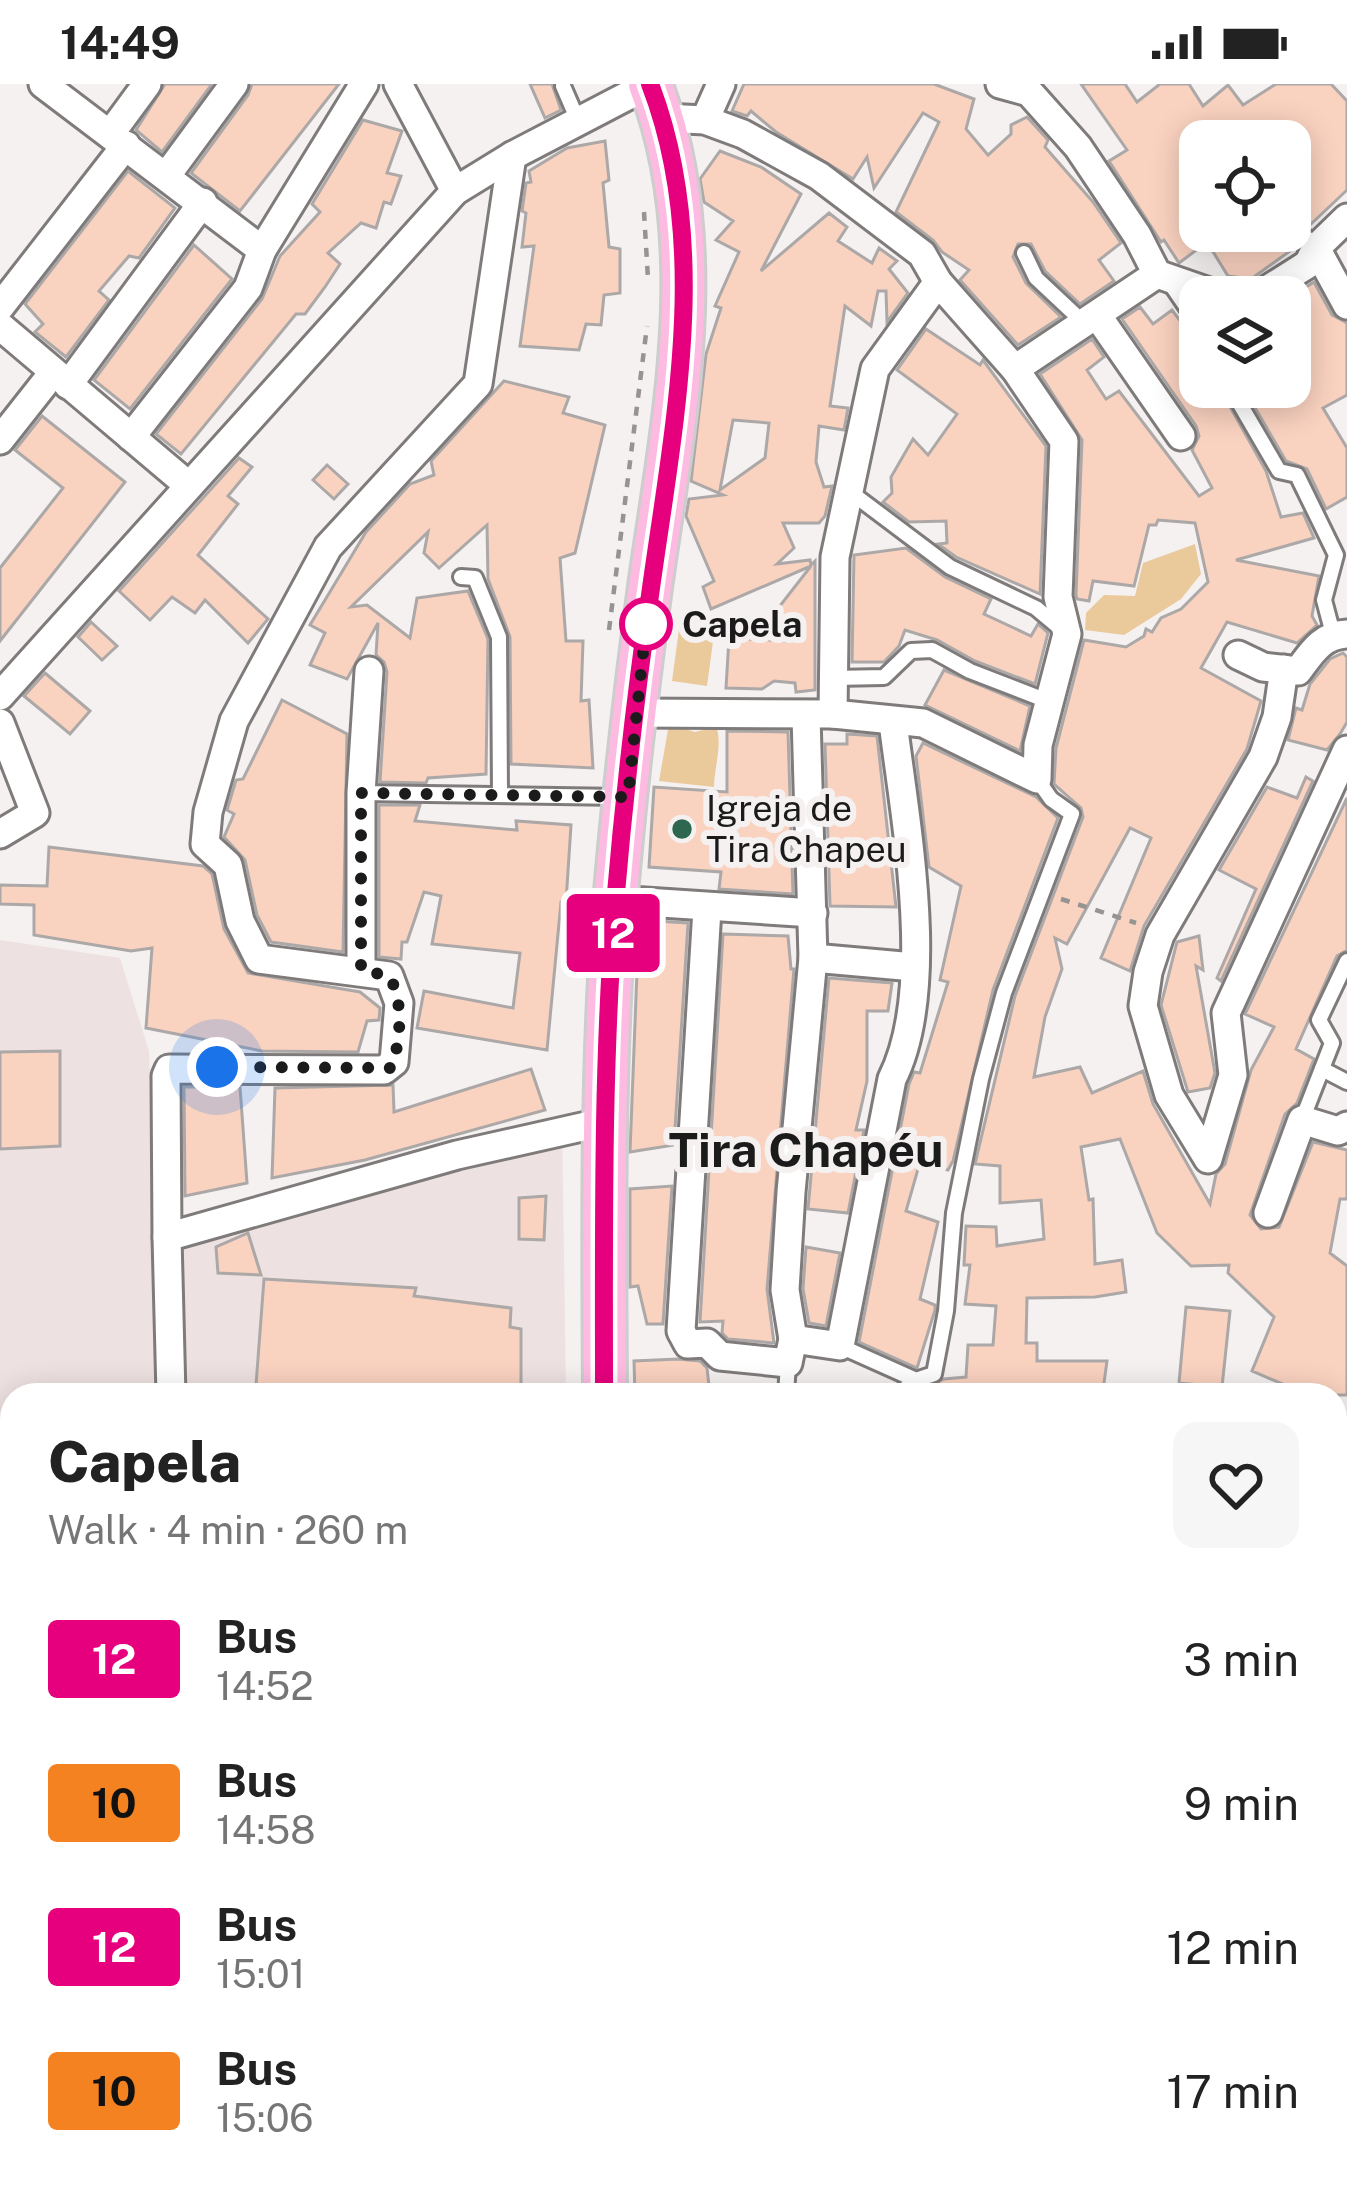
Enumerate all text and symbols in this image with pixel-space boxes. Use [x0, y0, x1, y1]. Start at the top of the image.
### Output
text: 14:49 [60, 16, 180, 69]
map controls [1179, 120, 1311, 408]
button: locate [1179, 120, 1311, 252]
button: layers [1179, 276, 1311, 408]
marker: Capela [621, 599, 671, 649]
place label: Capela [682, 603, 802, 645]
place label: Igreja de Tira Chapeu [706, 787, 907, 870]
marker: Igreja de Tira Chapeu [669, 816, 695, 842]
line badge: 12 [559, 894, 667, 972]
text: 12 [591, 908, 635, 957]
your location [187, 1037, 247, 1097]
district label: Tira Chapéu [669, 1121, 943, 1178]
button: heart [1173, 1422, 1299, 1548]
text: Capela [48, 1428, 241, 1495]
text: Walk · 4 min · 260 m [48, 1507, 408, 1553]
text: Bus [216, 1610, 297, 1663]
text: 3 min [1183, 1633, 1299, 1686]
text: 12 [92, 1634, 136, 1683]
text: 14:52 [216, 1663, 313, 1709]
text: Bus [216, 1754, 297, 1807]
text: 9 min [1184, 1777, 1299, 1830]
text: 10 [91, 1778, 137, 1827]
text: 14:58 [216, 1807, 315, 1853]
text: Bus [216, 1898, 297, 1951]
text: 12 min [1167, 1921, 1299, 1974]
text: 12 [92, 1922, 136, 1971]
text: 15:01 [216, 1951, 305, 1997]
text: Bus [216, 2042, 297, 2095]
text: 17 min [1166, 2065, 1299, 2118]
text: 10 [91, 2066, 137, 2115]
text: 15:06 [216, 2095, 314, 2141]

